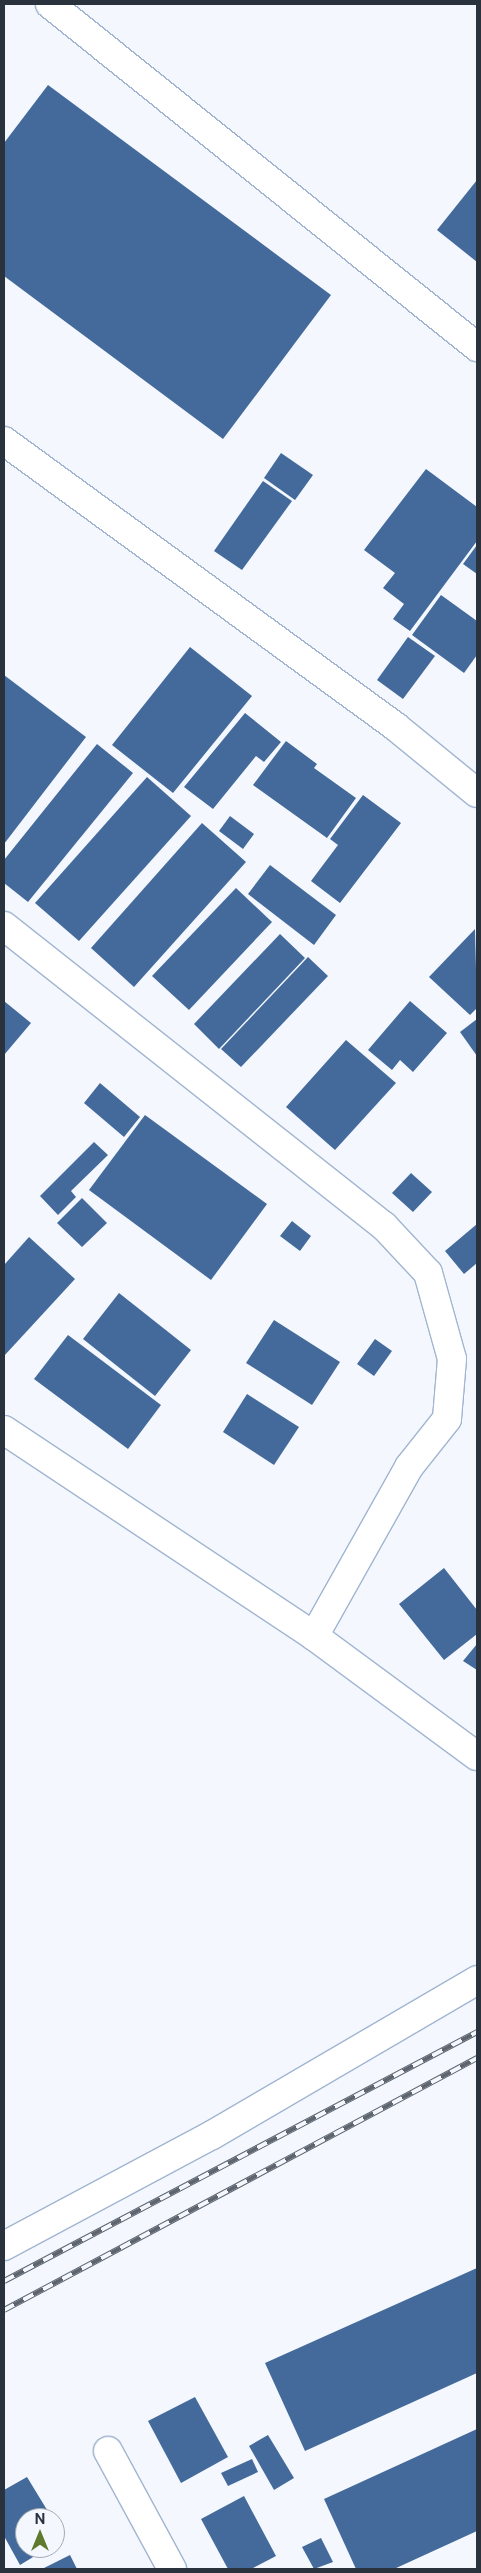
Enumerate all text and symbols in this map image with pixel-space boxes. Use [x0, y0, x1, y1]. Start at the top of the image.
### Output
north arrow [15, 2508, 65, 2558]
text: N [35, 2511, 45, 2527]

